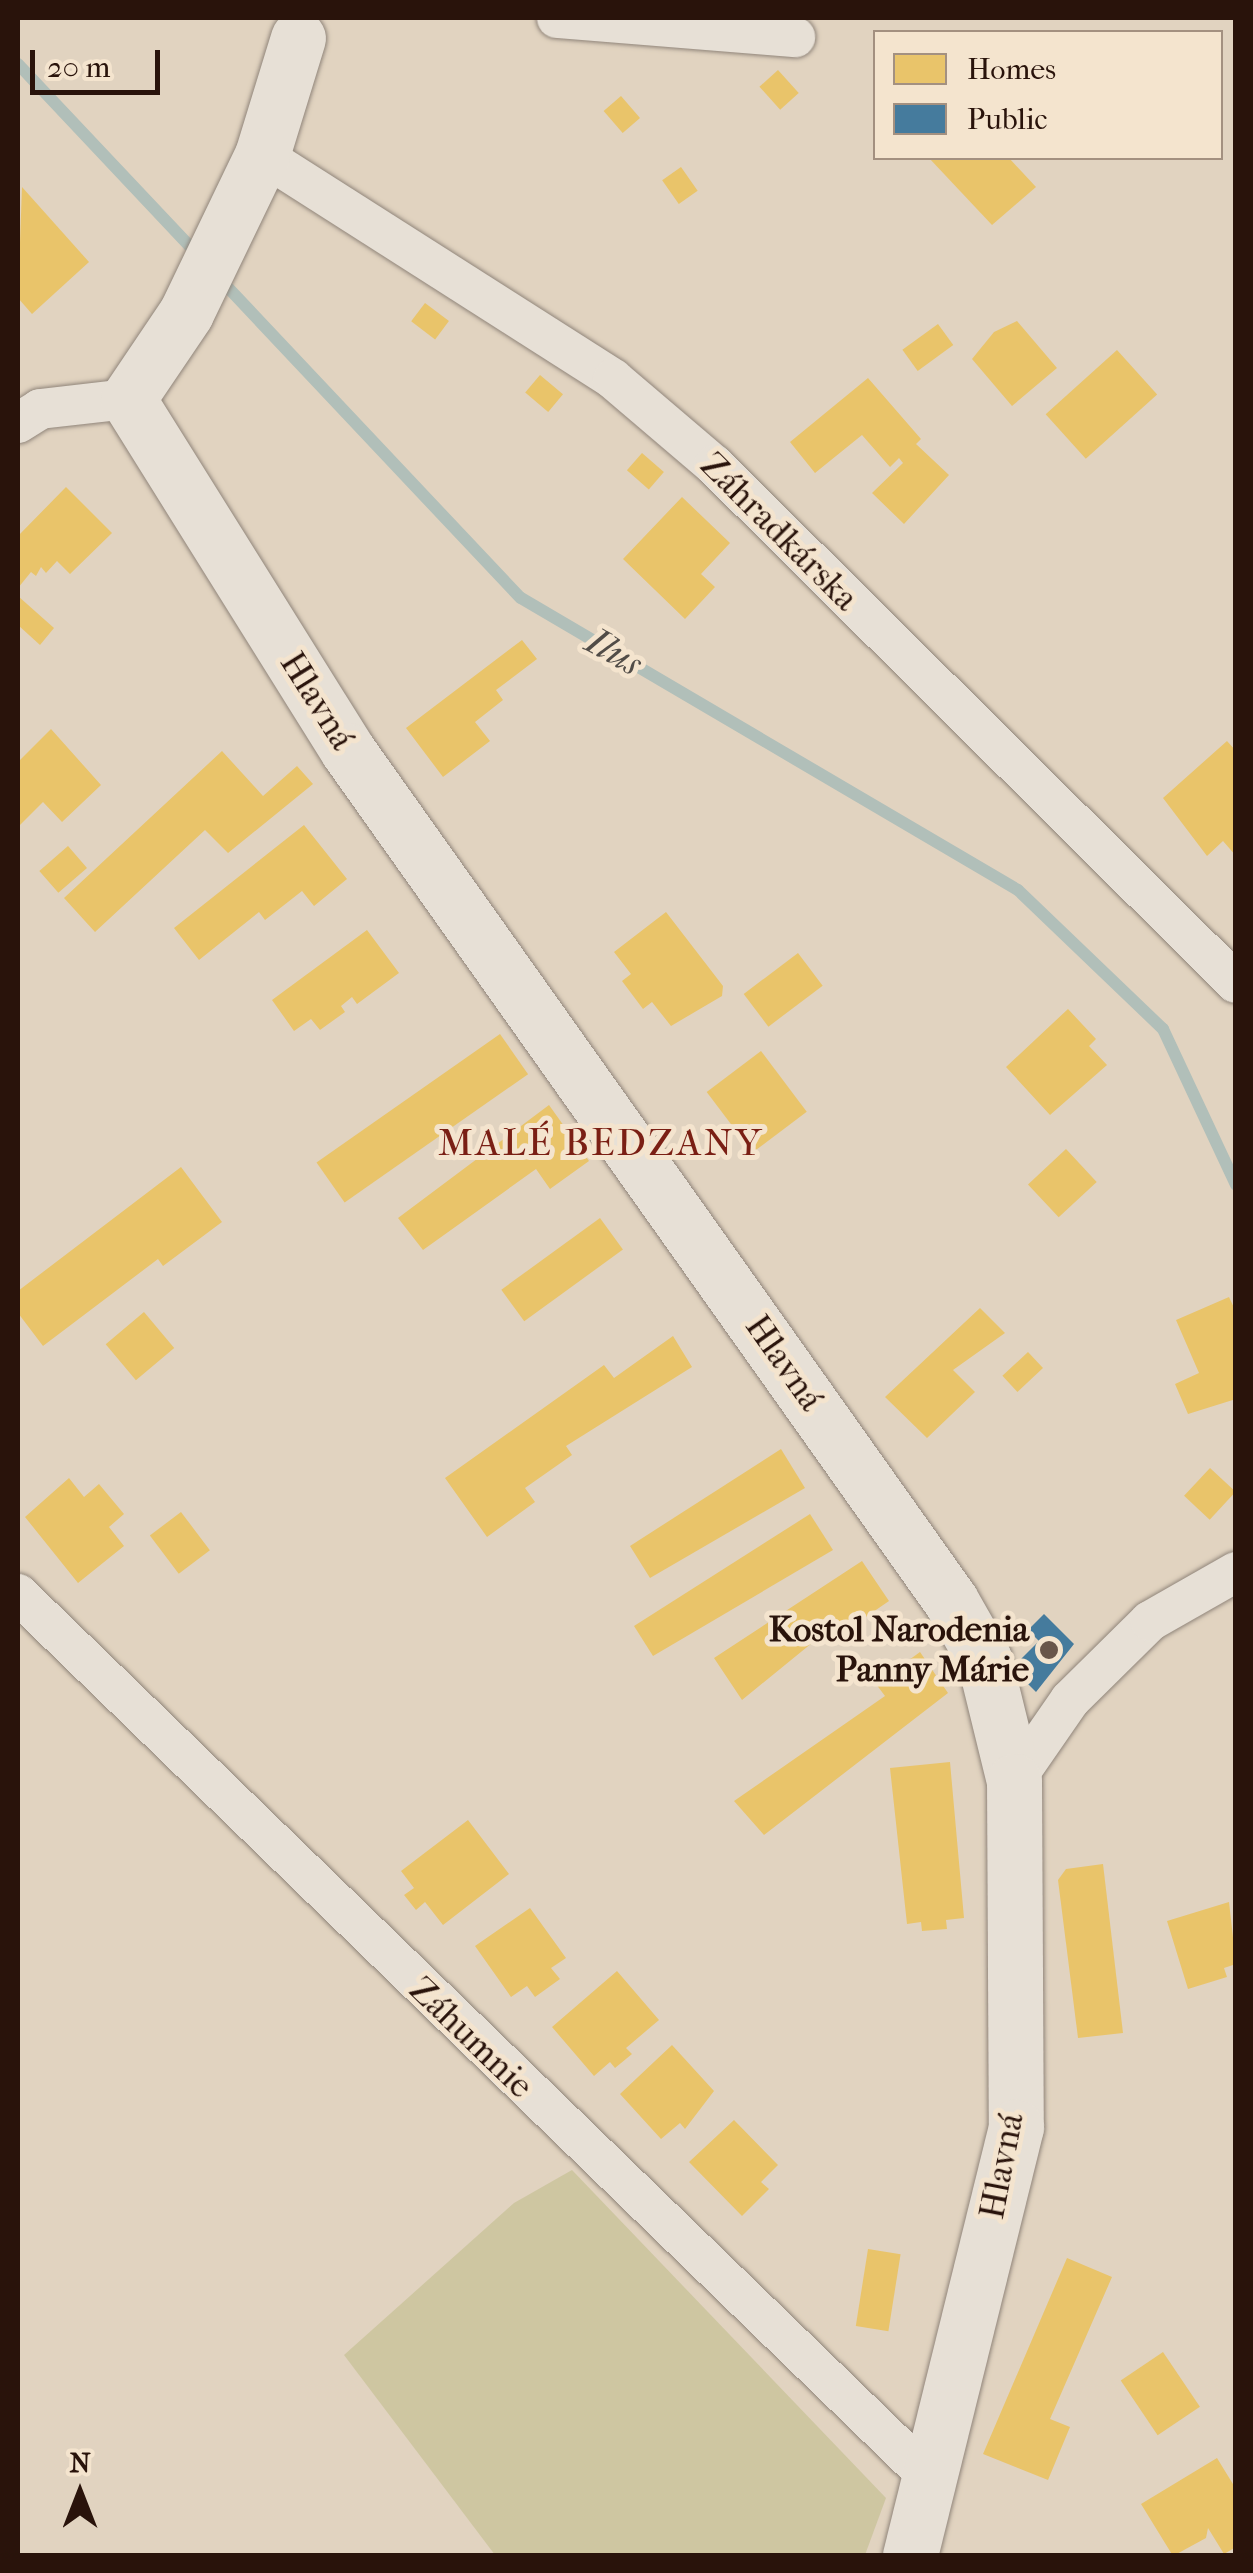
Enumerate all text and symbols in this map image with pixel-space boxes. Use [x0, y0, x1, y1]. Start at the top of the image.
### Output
scale bar [35, 30, 165, 92]
legend [873, 30, 1223, 160]
text: 20 m [47, 50, 110, 85]
text: Homes [967, 52, 1056, 87]
text: Public [967, 102, 1048, 137]
street label: Záhradkárska [691, 444, 867, 620]
water label: Ilus [578, 618, 650, 686]
street label: Hlavná [271, 645, 363, 757]
district label: MALÉ BEDZANY [438, 1120, 764, 1166]
street label: Hlavná [736, 1307, 832, 1419]
place label: Kostol Narodenia Panny Márie [769, 1609, 1029, 1691]
marker: Kostol Narodenia Panny Márie [1038, 1639, 1060, 1661]
street label: Záhumnie [400, 1969, 542, 2107]
street label: Hlavná [971, 2109, 1033, 2223]
north arrow [30, 2443, 130, 2543]
text: N [69, 2446, 91, 2479]

